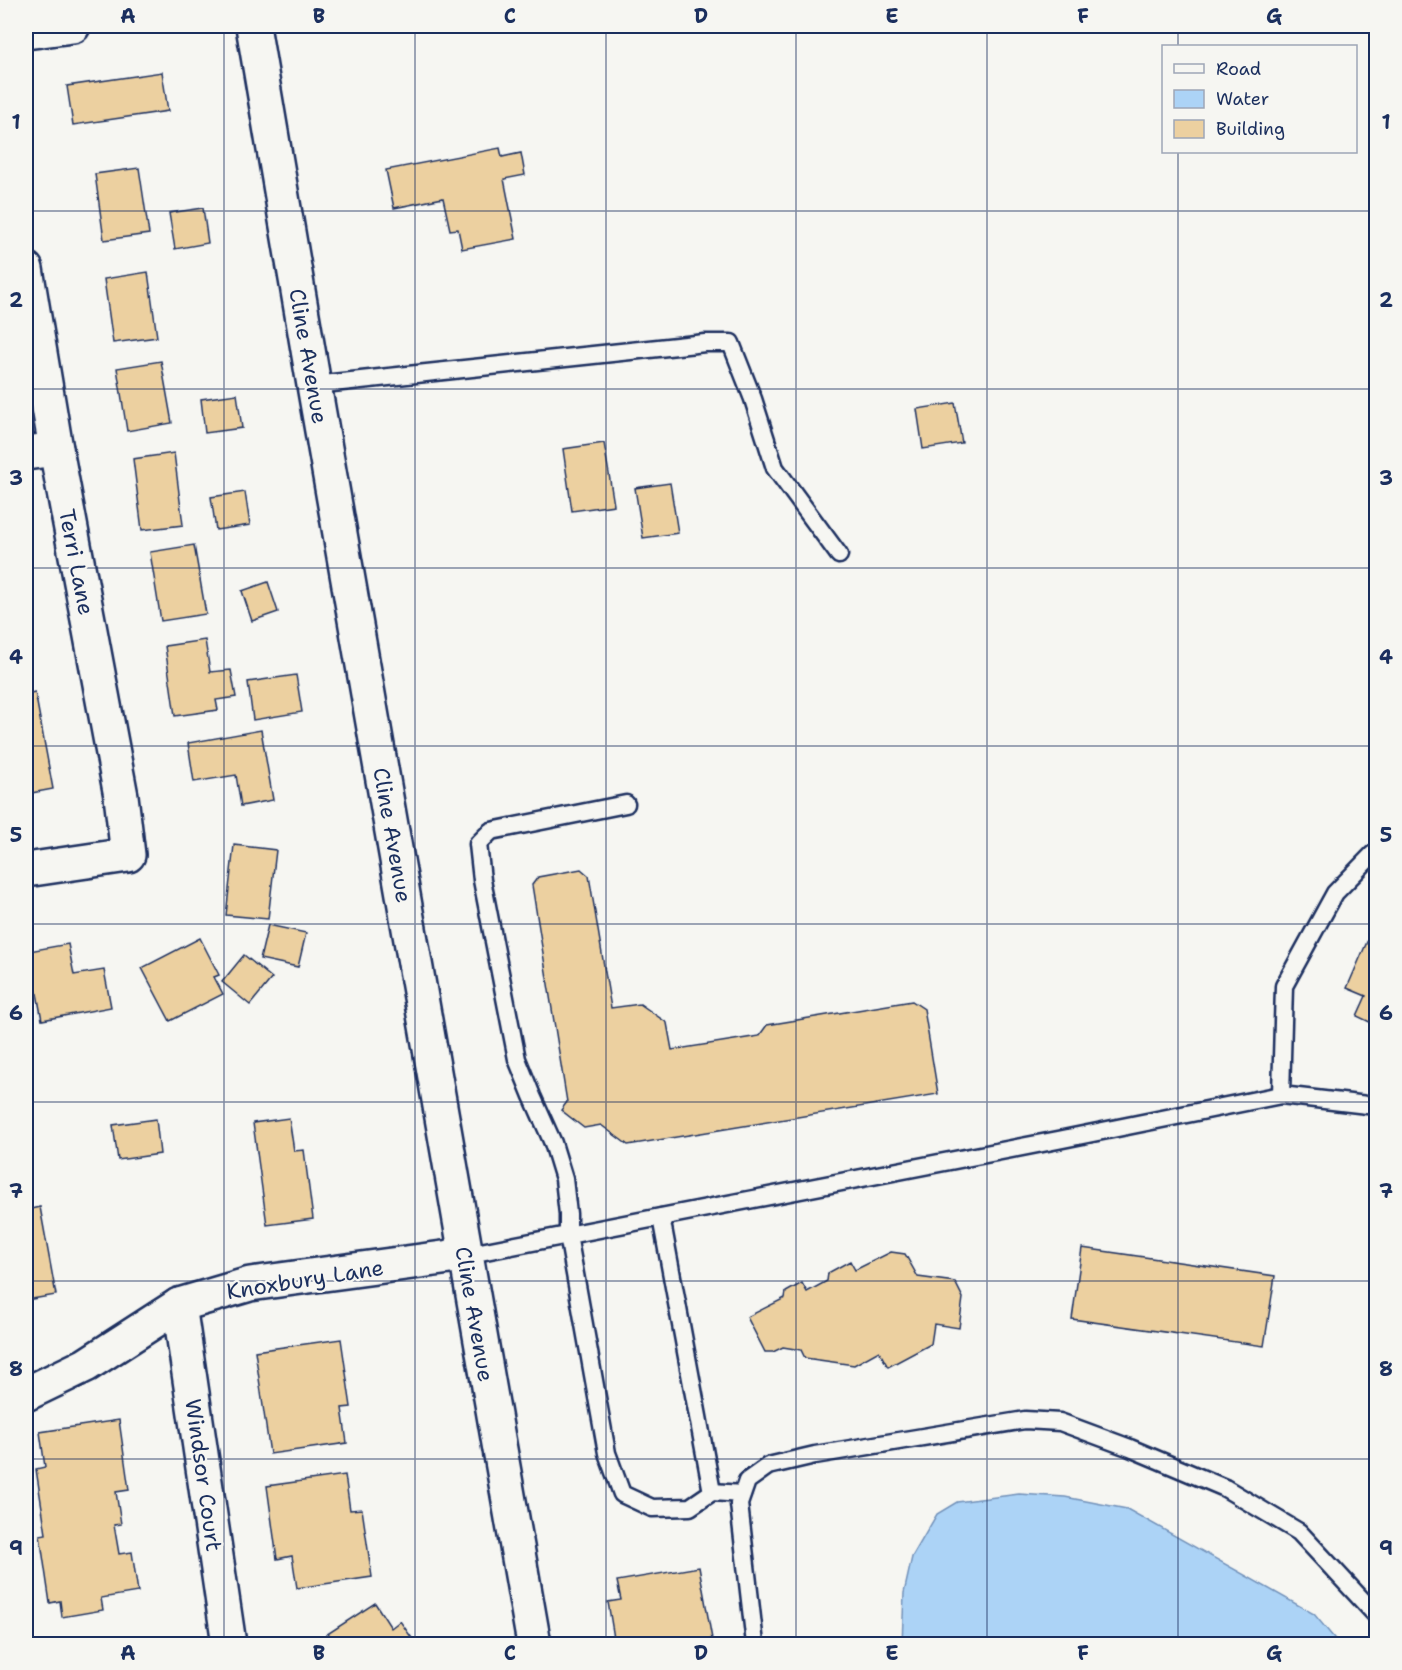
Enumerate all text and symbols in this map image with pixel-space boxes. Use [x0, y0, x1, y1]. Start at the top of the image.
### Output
text: A [120, 3, 136, 29]
text: B [313, 3, 325, 29]
text: C [504, 3, 516, 29]
text: D [694, 3, 708, 29]
text: E [885, 3, 899, 29]
text: F [1077, 3, 1089, 29]
text: G [1266, 3, 1282, 29]
legend [1162, 45, 1357, 153]
text: Road [1216, 57, 1261, 81]
text: Water [1216, 87, 1269, 111]
text: 1 [11, 109, 21, 135]
text: 1 [1381, 109, 1391, 135]
text: Building [1216, 117, 1285, 141]
street label: Cline Avenue [282, 286, 335, 426]
text: 2 [9, 287, 23, 313]
text: 2 [1379, 287, 1393, 313]
text: 3 [9, 465, 23, 491]
text: 3 [1379, 465, 1393, 491]
street label: Terri Lane [52, 507, 101, 618]
text: 4 [9, 644, 23, 670]
text: 4 [1379, 644, 1393, 670]
street label: Cline Avenue [366, 765, 419, 905]
text: 5 [10, 822, 22, 848]
text: 5 [1380, 822, 1392, 848]
text: 6 [9, 1000, 23, 1026]
text: 6 [1379, 1000, 1393, 1026]
text: 7 [9, 1178, 23, 1204]
text: 7 [1379, 1178, 1393, 1204]
street label: Cline Avenue [448, 1244, 501, 1384]
street label: Knoxbury Lane [224, 1253, 386, 1306]
text: 8 [9, 1356, 23, 1382]
text: 8 [1379, 1356, 1393, 1382]
street label: Windsor Court [178, 1397, 229, 1553]
text: 9 [9, 1535, 23, 1561]
text: 9 [1379, 1535, 1393, 1561]
text: A [120, 1640, 136, 1666]
text: B [313, 1640, 325, 1666]
text: C [504, 1640, 516, 1666]
text: D [694, 1640, 708, 1666]
text: E [885, 1640, 899, 1666]
text: F [1077, 1640, 1089, 1666]
text: G [1266, 1640, 1282, 1666]

